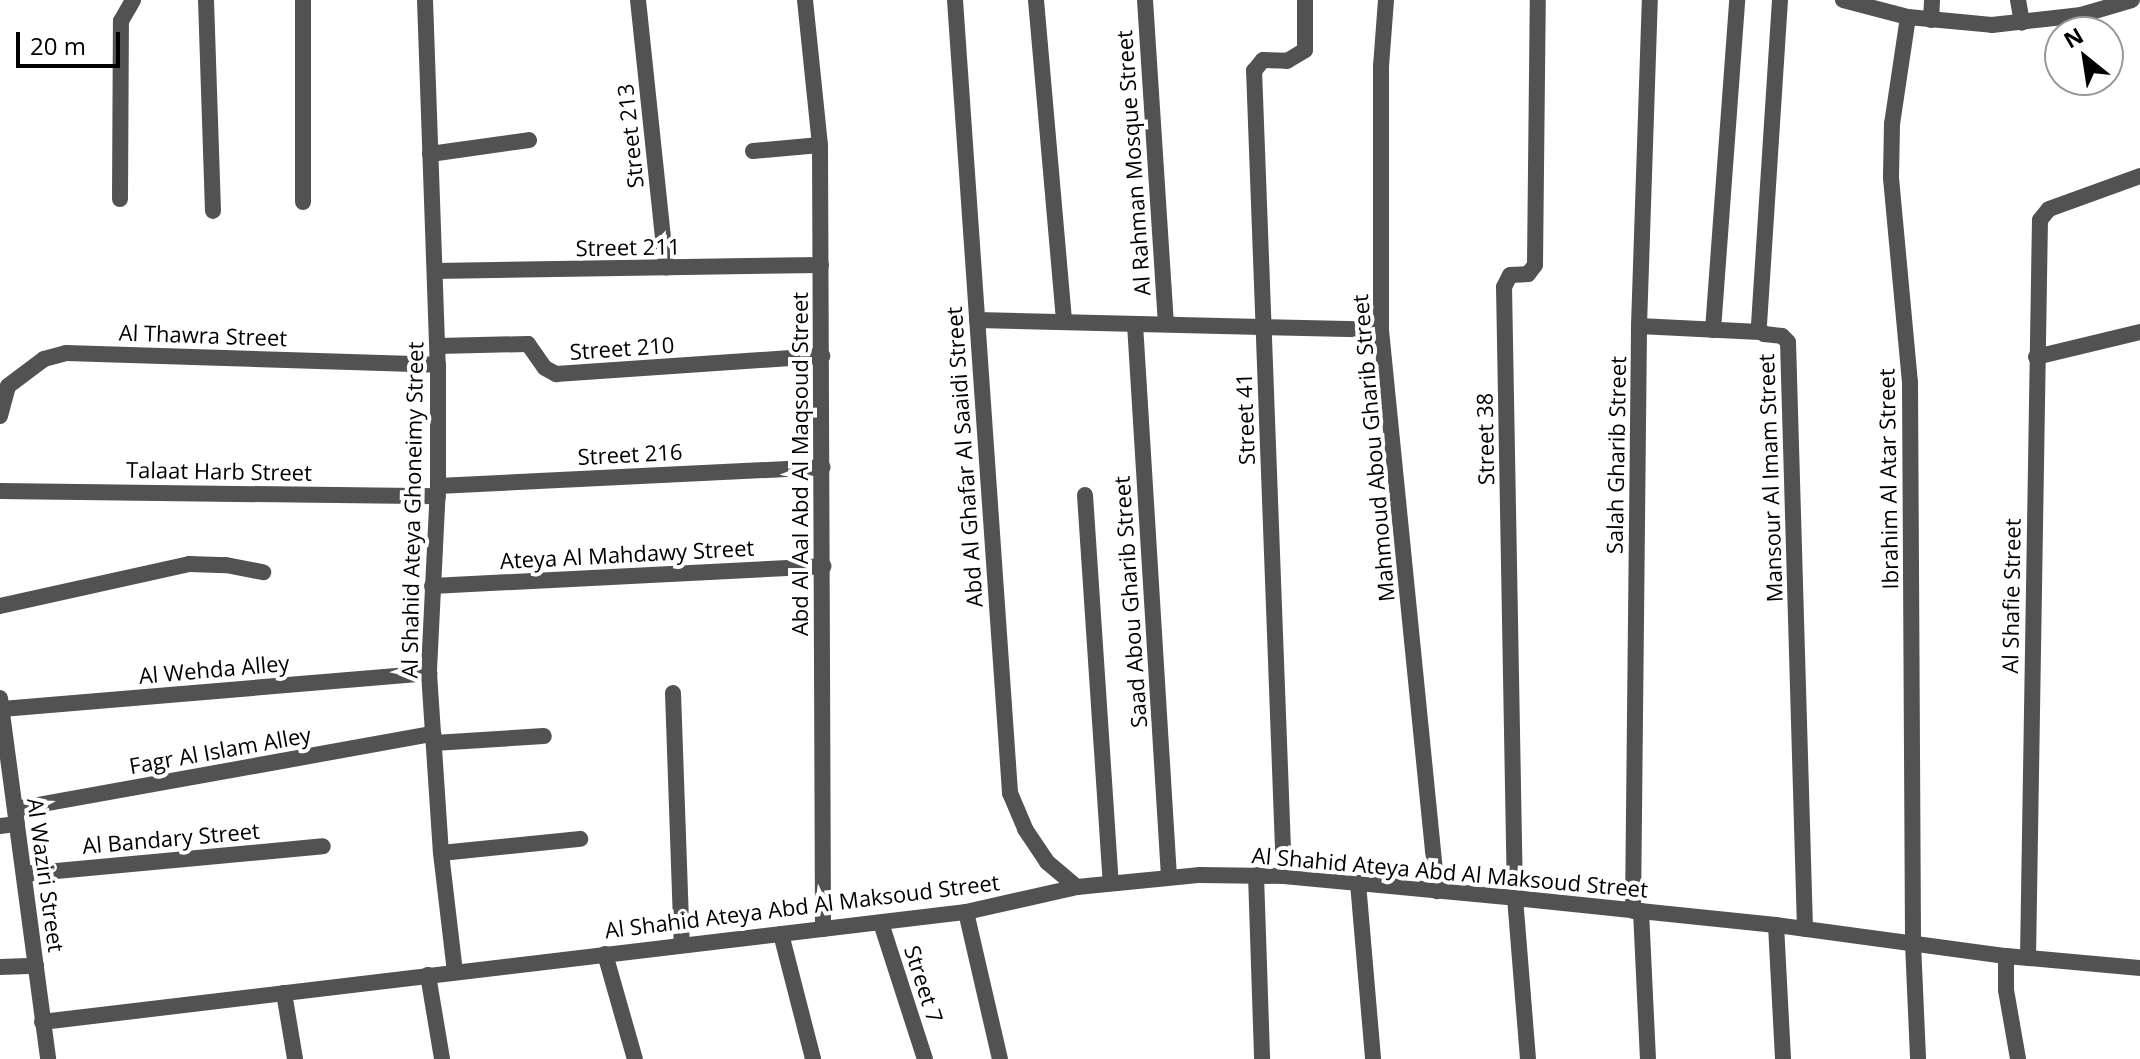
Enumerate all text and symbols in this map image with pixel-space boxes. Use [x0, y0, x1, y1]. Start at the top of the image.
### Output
scale bar [20, 16, 124, 66]
north arrow [2044, 16, 2124, 96]
text: N [2058, 19, 2088, 54]
text: 20 m [30, 29, 86, 62]
street label: Al Rahman Mosque Street [1111, 29, 1155, 297]
street label: Street 213 [611, 82, 649, 190]
street label: Street 211 [575, 233, 681, 261]
street label: Abd Al Aal Abd Al Maqsoud Street [787, 292, 813, 636]
street label: Mahmoud Abou Gharib Street [1346, 293, 1400, 603]
street label: Abd Al Ghafar Al Saaidi Street [940, 306, 988, 608]
street label: Al Thawra Street [118, 319, 288, 351]
street label: Street 210 [569, 331, 675, 365]
street label: Al Shahid Ateya Ghoneimy Street [396, 341, 428, 679]
street label: Mansour Al Imam Street [1752, 353, 1788, 603]
street label: Salah Gharib Street [1601, 356, 1631, 554]
street label: Ibrahim Al Atar Street [1873, 368, 1903, 590]
street label: Street 41 [1230, 372, 1260, 466]
street label: Street 38 [1471, 393, 1499, 485]
street label: Street 216 [577, 438, 683, 470]
street label: Talaat Harb Street [126, 456, 312, 486]
street label: Saad Abou Gharib Street [1108, 475, 1152, 729]
street label: Al Shafie Street [1996, 518, 2026, 674]
street label: Ateya Al Mahdawy Street [499, 534, 755, 574]
street label: Al Wehda Alley [138, 649, 290, 689]
street label: Fagr Al Islam Alley [127, 721, 313, 779]
street label: Al Waziri Street [22, 796, 70, 954]
street label: Al Bandary Street [81, 817, 261, 859]
street label: Al Shahid Ateya Abd Al Maksoud Street [1251, 842, 1649, 902]
street label: Al Shahid Ateya Abd Al Maksoud Street [603, 869, 1001, 943]
street label: Street 7 [899, 942, 949, 1026]

